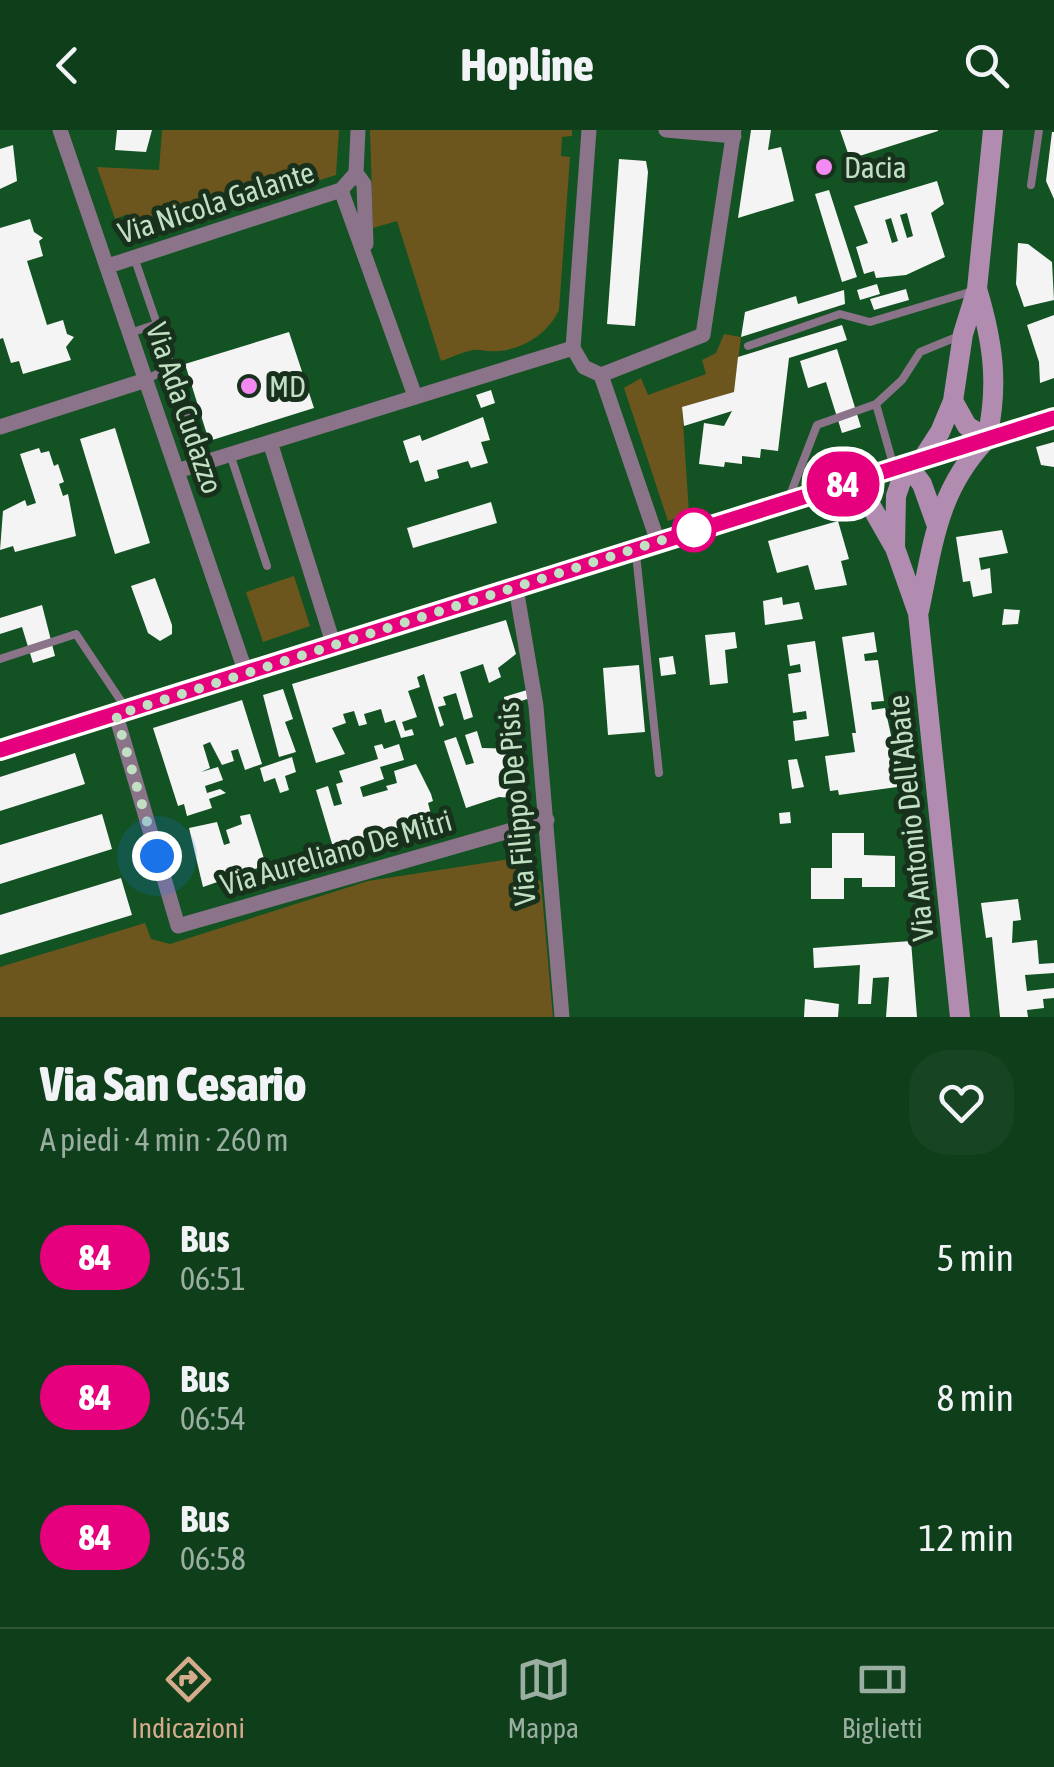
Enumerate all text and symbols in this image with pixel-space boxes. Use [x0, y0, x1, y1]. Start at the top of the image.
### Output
icon: back [40, 38, 95, 93]
icon: search [959, 38, 1014, 93]
text: Hopline [460, 39, 594, 91]
place label: Dacia [844, 150, 907, 184]
street label: Via Nicola Galante [114, 154, 318, 250]
marker: Dacia [813, 156, 835, 178]
street label: Via Ada Cudazzo [140, 318, 230, 498]
place label: MD [269, 369, 306, 403]
marker: MD [238, 375, 260, 397]
line badge: 84 [798, 452, 888, 516]
text: 84 [827, 464, 859, 504]
unlabelled marker [673, 509, 715, 551]
street label: Via Antonio Dell'Abate [880, 693, 940, 943]
street label: Via Filippo De Pisis [490, 701, 542, 907]
street label: Via Aureliano De Mitri [217, 803, 455, 901]
your location [132, 831, 182, 881]
button: heart [909, 1050, 1014, 1155]
text: Via San Cesario [40, 1056, 306, 1111]
text: A piedi · 4 min · 260 m [40, 1121, 289, 1158]
text: Bus [180, 1217, 230, 1260]
text: 5 min [936, 1236, 1014, 1279]
text: 84 [79, 1237, 111, 1277]
text: 06:51 [180, 1260, 246, 1297]
text: Bus [180, 1357, 230, 1400]
text: 8 min [936, 1376, 1014, 1419]
text: 84 [79, 1377, 111, 1417]
text: 06:54 [180, 1400, 246, 1437]
text: Bus [180, 1497, 230, 1540]
text: 12 min [919, 1516, 1014, 1559]
text: 84 [79, 1517, 111, 1557]
text: 06:58 [180, 1540, 246, 1577]
tab: Indicazioni [131, 1652, 245, 1744]
tab: Mappa [508, 1652, 579, 1744]
tab: Biglietti [842, 1652, 923, 1744]

